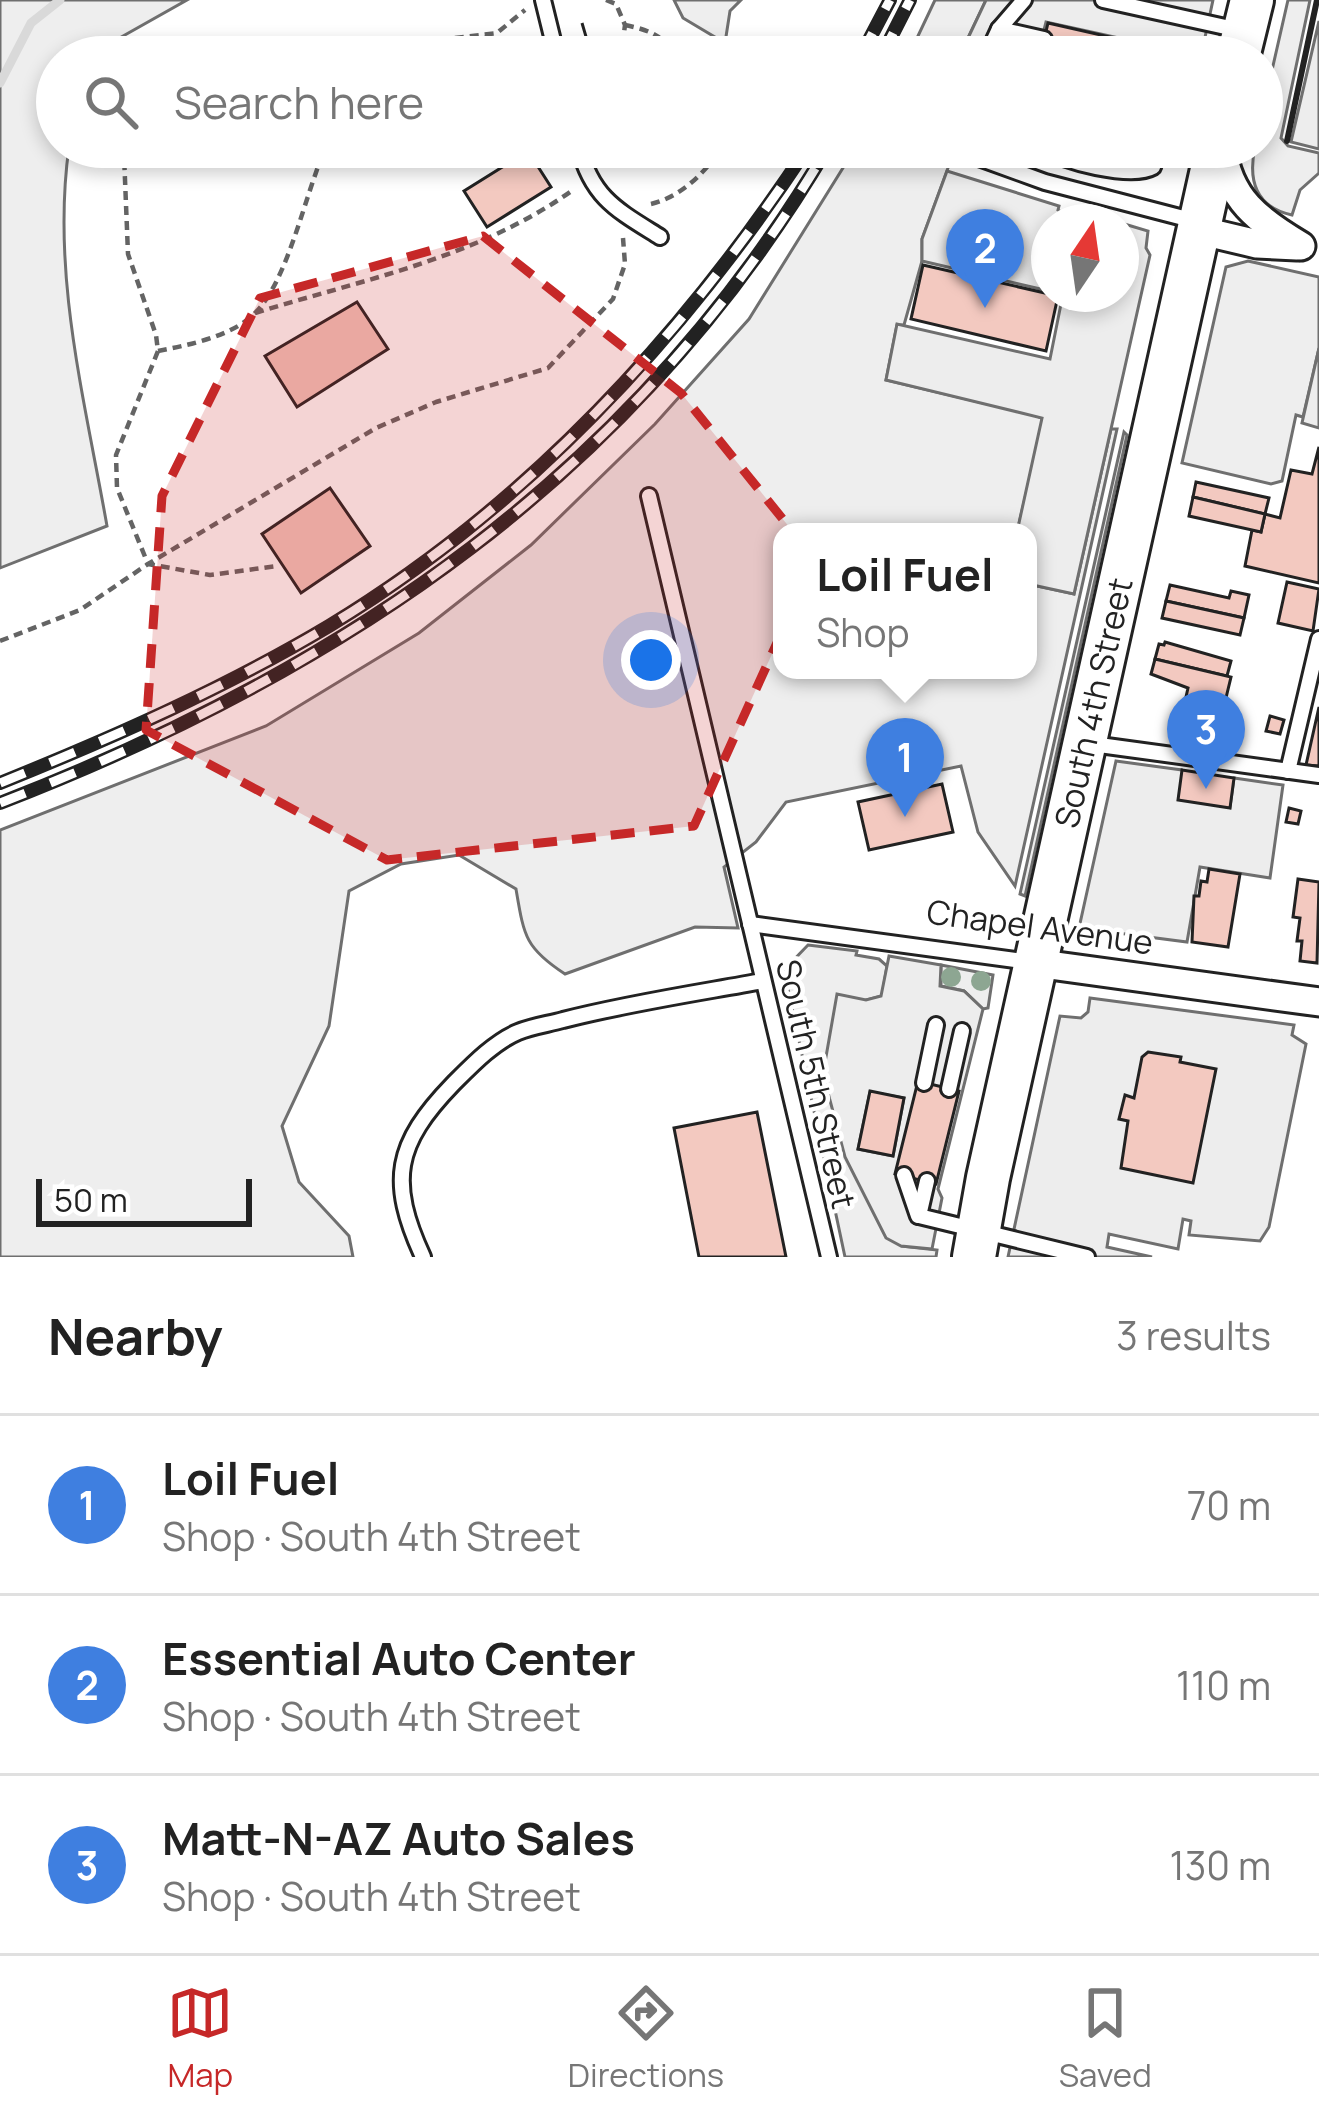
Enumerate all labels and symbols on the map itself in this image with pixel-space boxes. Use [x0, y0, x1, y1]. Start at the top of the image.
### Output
north arrow [1031, 204, 1139, 312]
pin: 2 [946, 209, 1024, 308]
street label: South 4th Street [1043, 573, 1143, 832]
your location [621, 630, 681, 690]
pin: 3 [1167, 690, 1245, 789]
pin: 1 [866, 718, 944, 817]
street label: Chapel Avenue [924, 888, 1156, 965]
street label: South 5th Street [766, 955, 867, 1213]
scale bar [36, 1173, 252, 1226]

